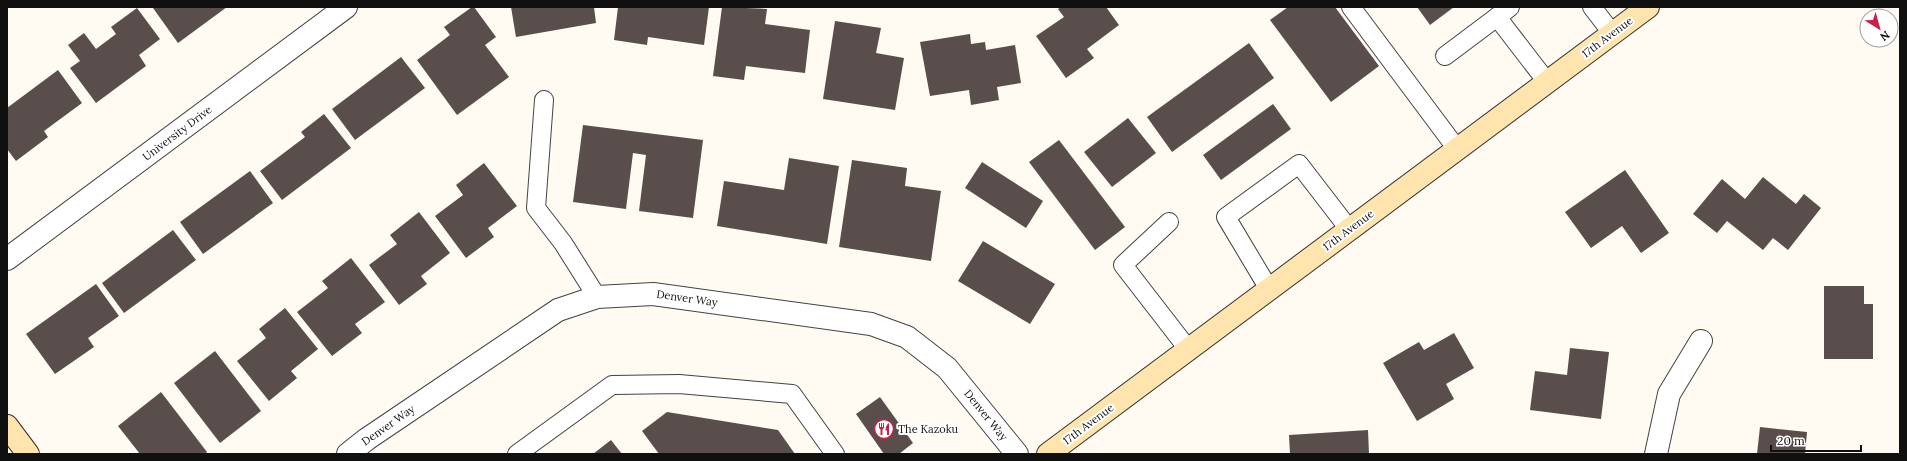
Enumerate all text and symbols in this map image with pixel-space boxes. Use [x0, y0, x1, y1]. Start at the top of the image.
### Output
north arrow [1859, 8, 1899, 48]
street label: 17th Avenue [1579, 13, 1635, 61]
text: N [1877, 28, 1893, 44]
street label: University Drive [140, 102, 214, 164]
street label: 17th Avenue [1320, 206, 1376, 254]
street label: Denver Way [655, 287, 719, 309]
street label: Denver Way [961, 387, 1011, 444]
street label: 17th Avenue [1060, 400, 1116, 448]
street label: Denver Way [359, 401, 417, 448]
restaurant icon: The Kazoku [873, 418, 895, 440]
place label: The Kazoku [898, 422, 959, 436]
scale bar [1771, 427, 1861, 453]
text: 20 m [1777, 433, 1805, 448]

